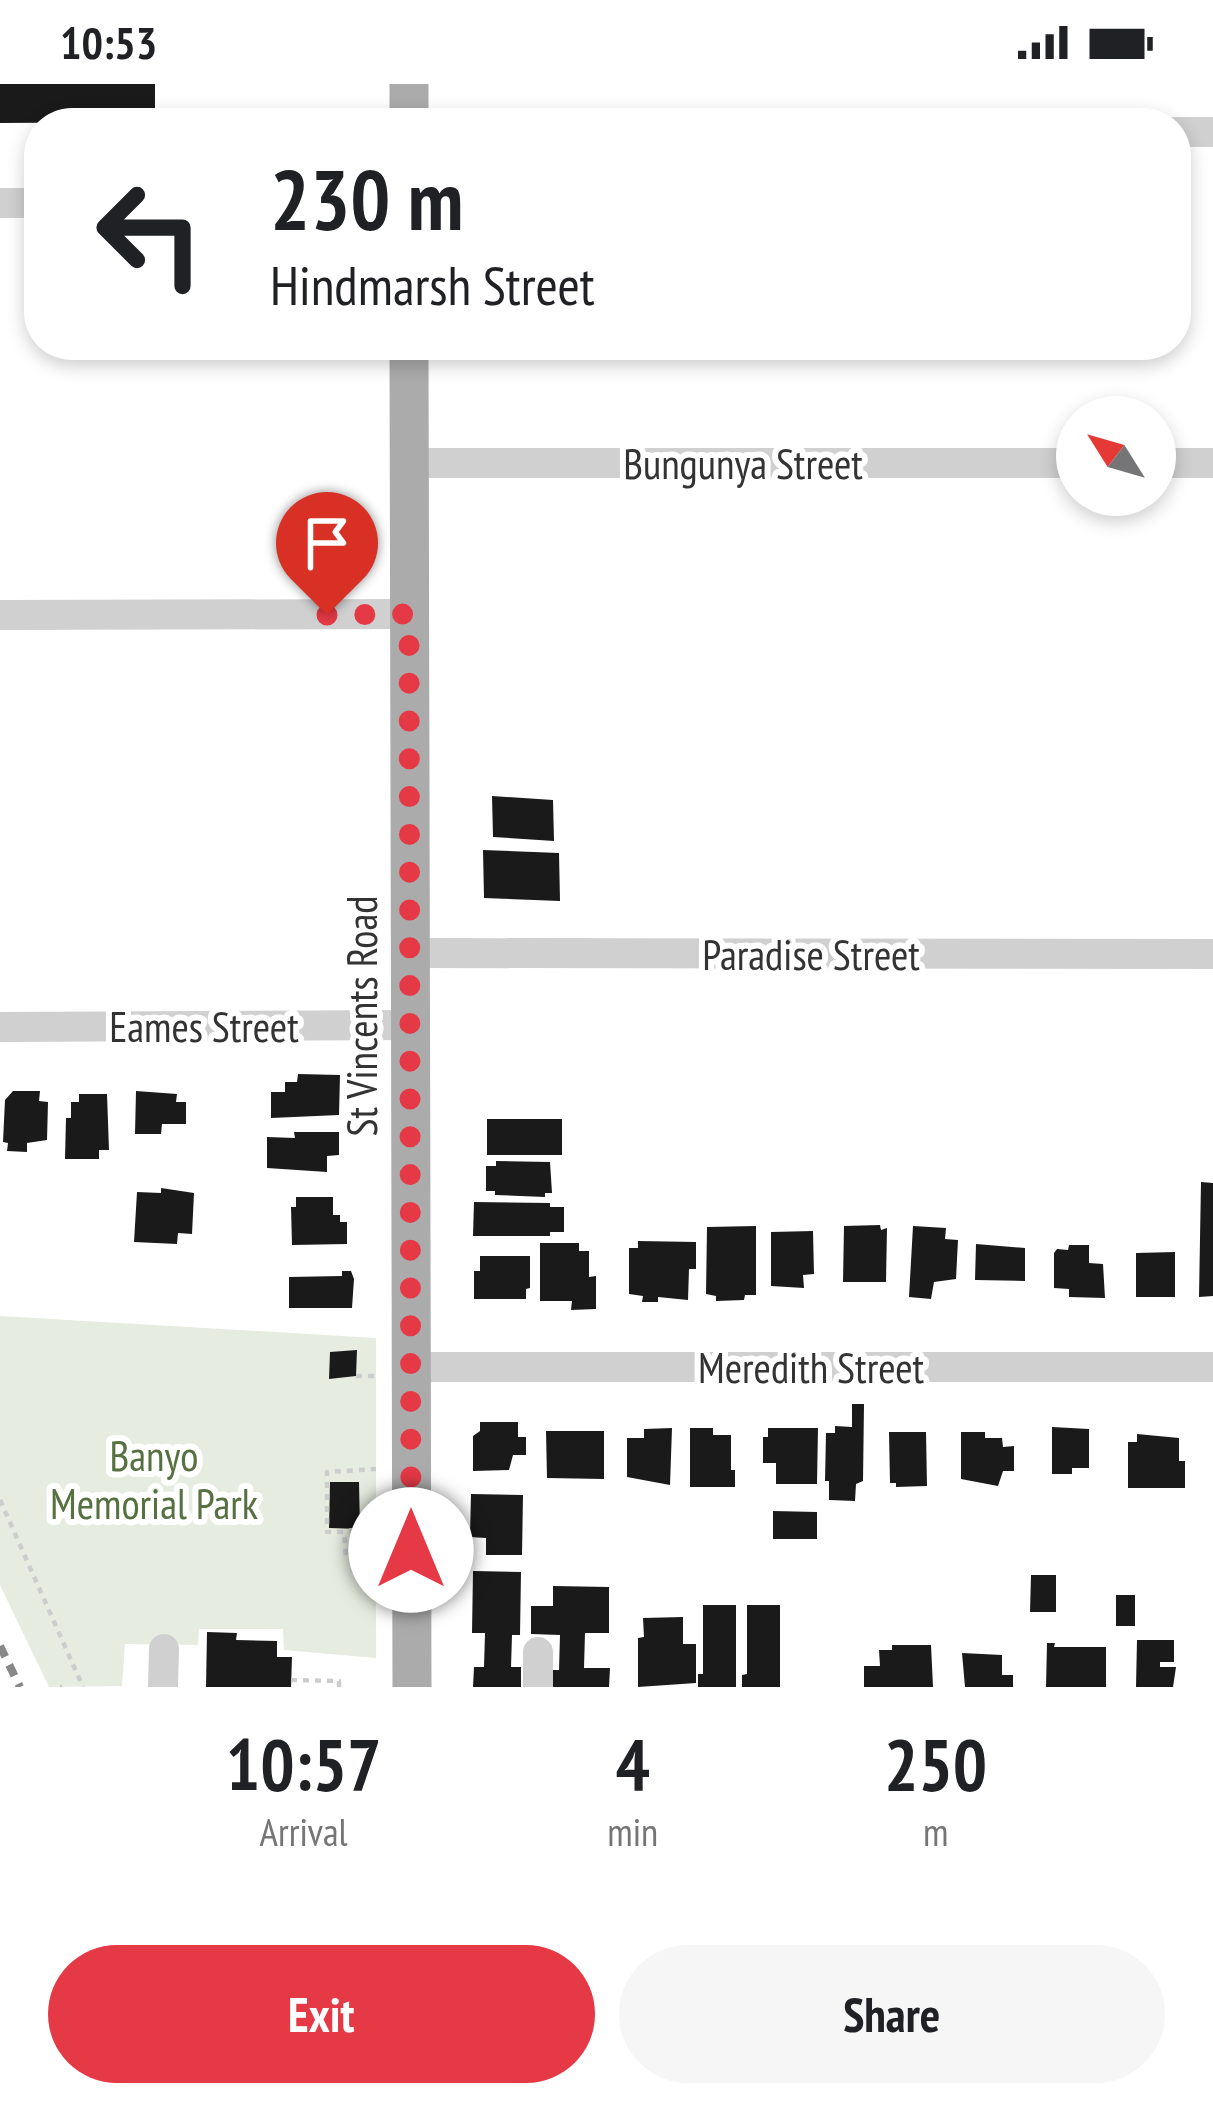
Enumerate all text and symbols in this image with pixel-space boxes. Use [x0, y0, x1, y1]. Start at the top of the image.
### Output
text: 10:53 [60, 13, 157, 71]
text: 230 m [270, 144, 463, 253]
icon: left [72, 156, 228, 312]
text: Hindmarsh Street [270, 250, 595, 320]
north arrow [1056, 396, 1176, 516]
map controls [1056, 396, 1176, 516]
street label: Bungunya Street [623, 436, 863, 491]
pin [276, 492, 378, 615]
icon: arrive [294, 510, 360, 576]
street label: St Vincents Road [334, 896, 389, 1136]
street label: Paradise Street [702, 927, 920, 982]
street label: Eames Street [109, 999, 299, 1054]
street label: Meredith Street [698, 1340, 925, 1395]
park label: Banyo Memorial Park [50, 1428, 258, 1531]
position arrow [348, 1487, 474, 1613]
text: 10:57 [226, 1717, 382, 1810]
text: 4 [616, 1717, 650, 1810]
text: 250 [884, 1717, 987, 1810]
text: Arrival [260, 1806, 348, 1857]
text: min [607, 1806, 658, 1857]
text: m [923, 1806, 948, 1857]
button: Exit [48, 1945, 595, 2083]
button: Share [619, 1945, 1165, 2083]

